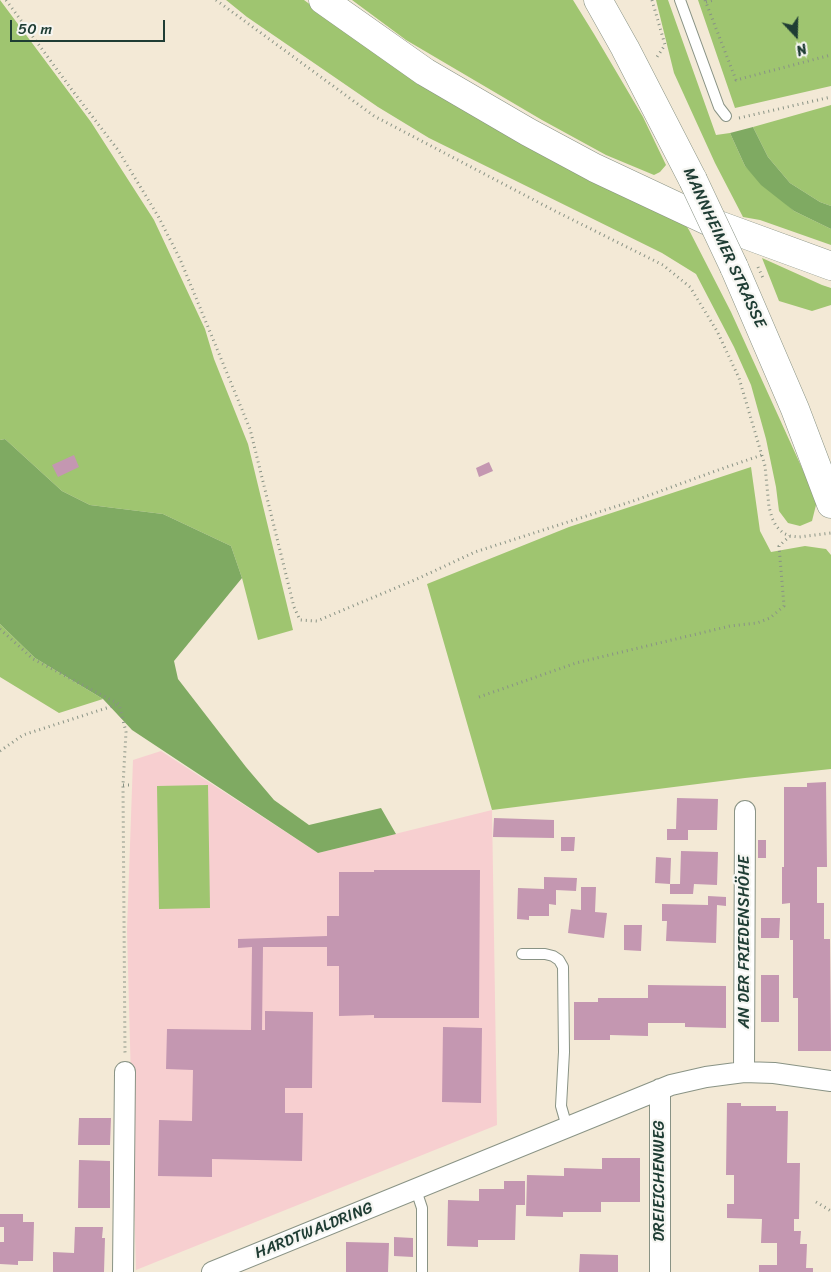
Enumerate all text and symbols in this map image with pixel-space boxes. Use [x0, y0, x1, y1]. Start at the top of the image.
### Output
scale bar [12, 10, 168, 42]
north arrow [771, 10, 821, 60]
text: 50 m [18, 16, 52, 42]
text: N [793, 36, 811, 63]
street label: MANNHEIMER STRASSE [678, 165, 770, 331]
street label: AN DER FRIEDENSHÖHE [735, 855, 755, 1029]
street label: DREIEICHENWEG [650, 1121, 670, 1241]
street label: HARDTWALDRING [252, 1199, 376, 1263]

